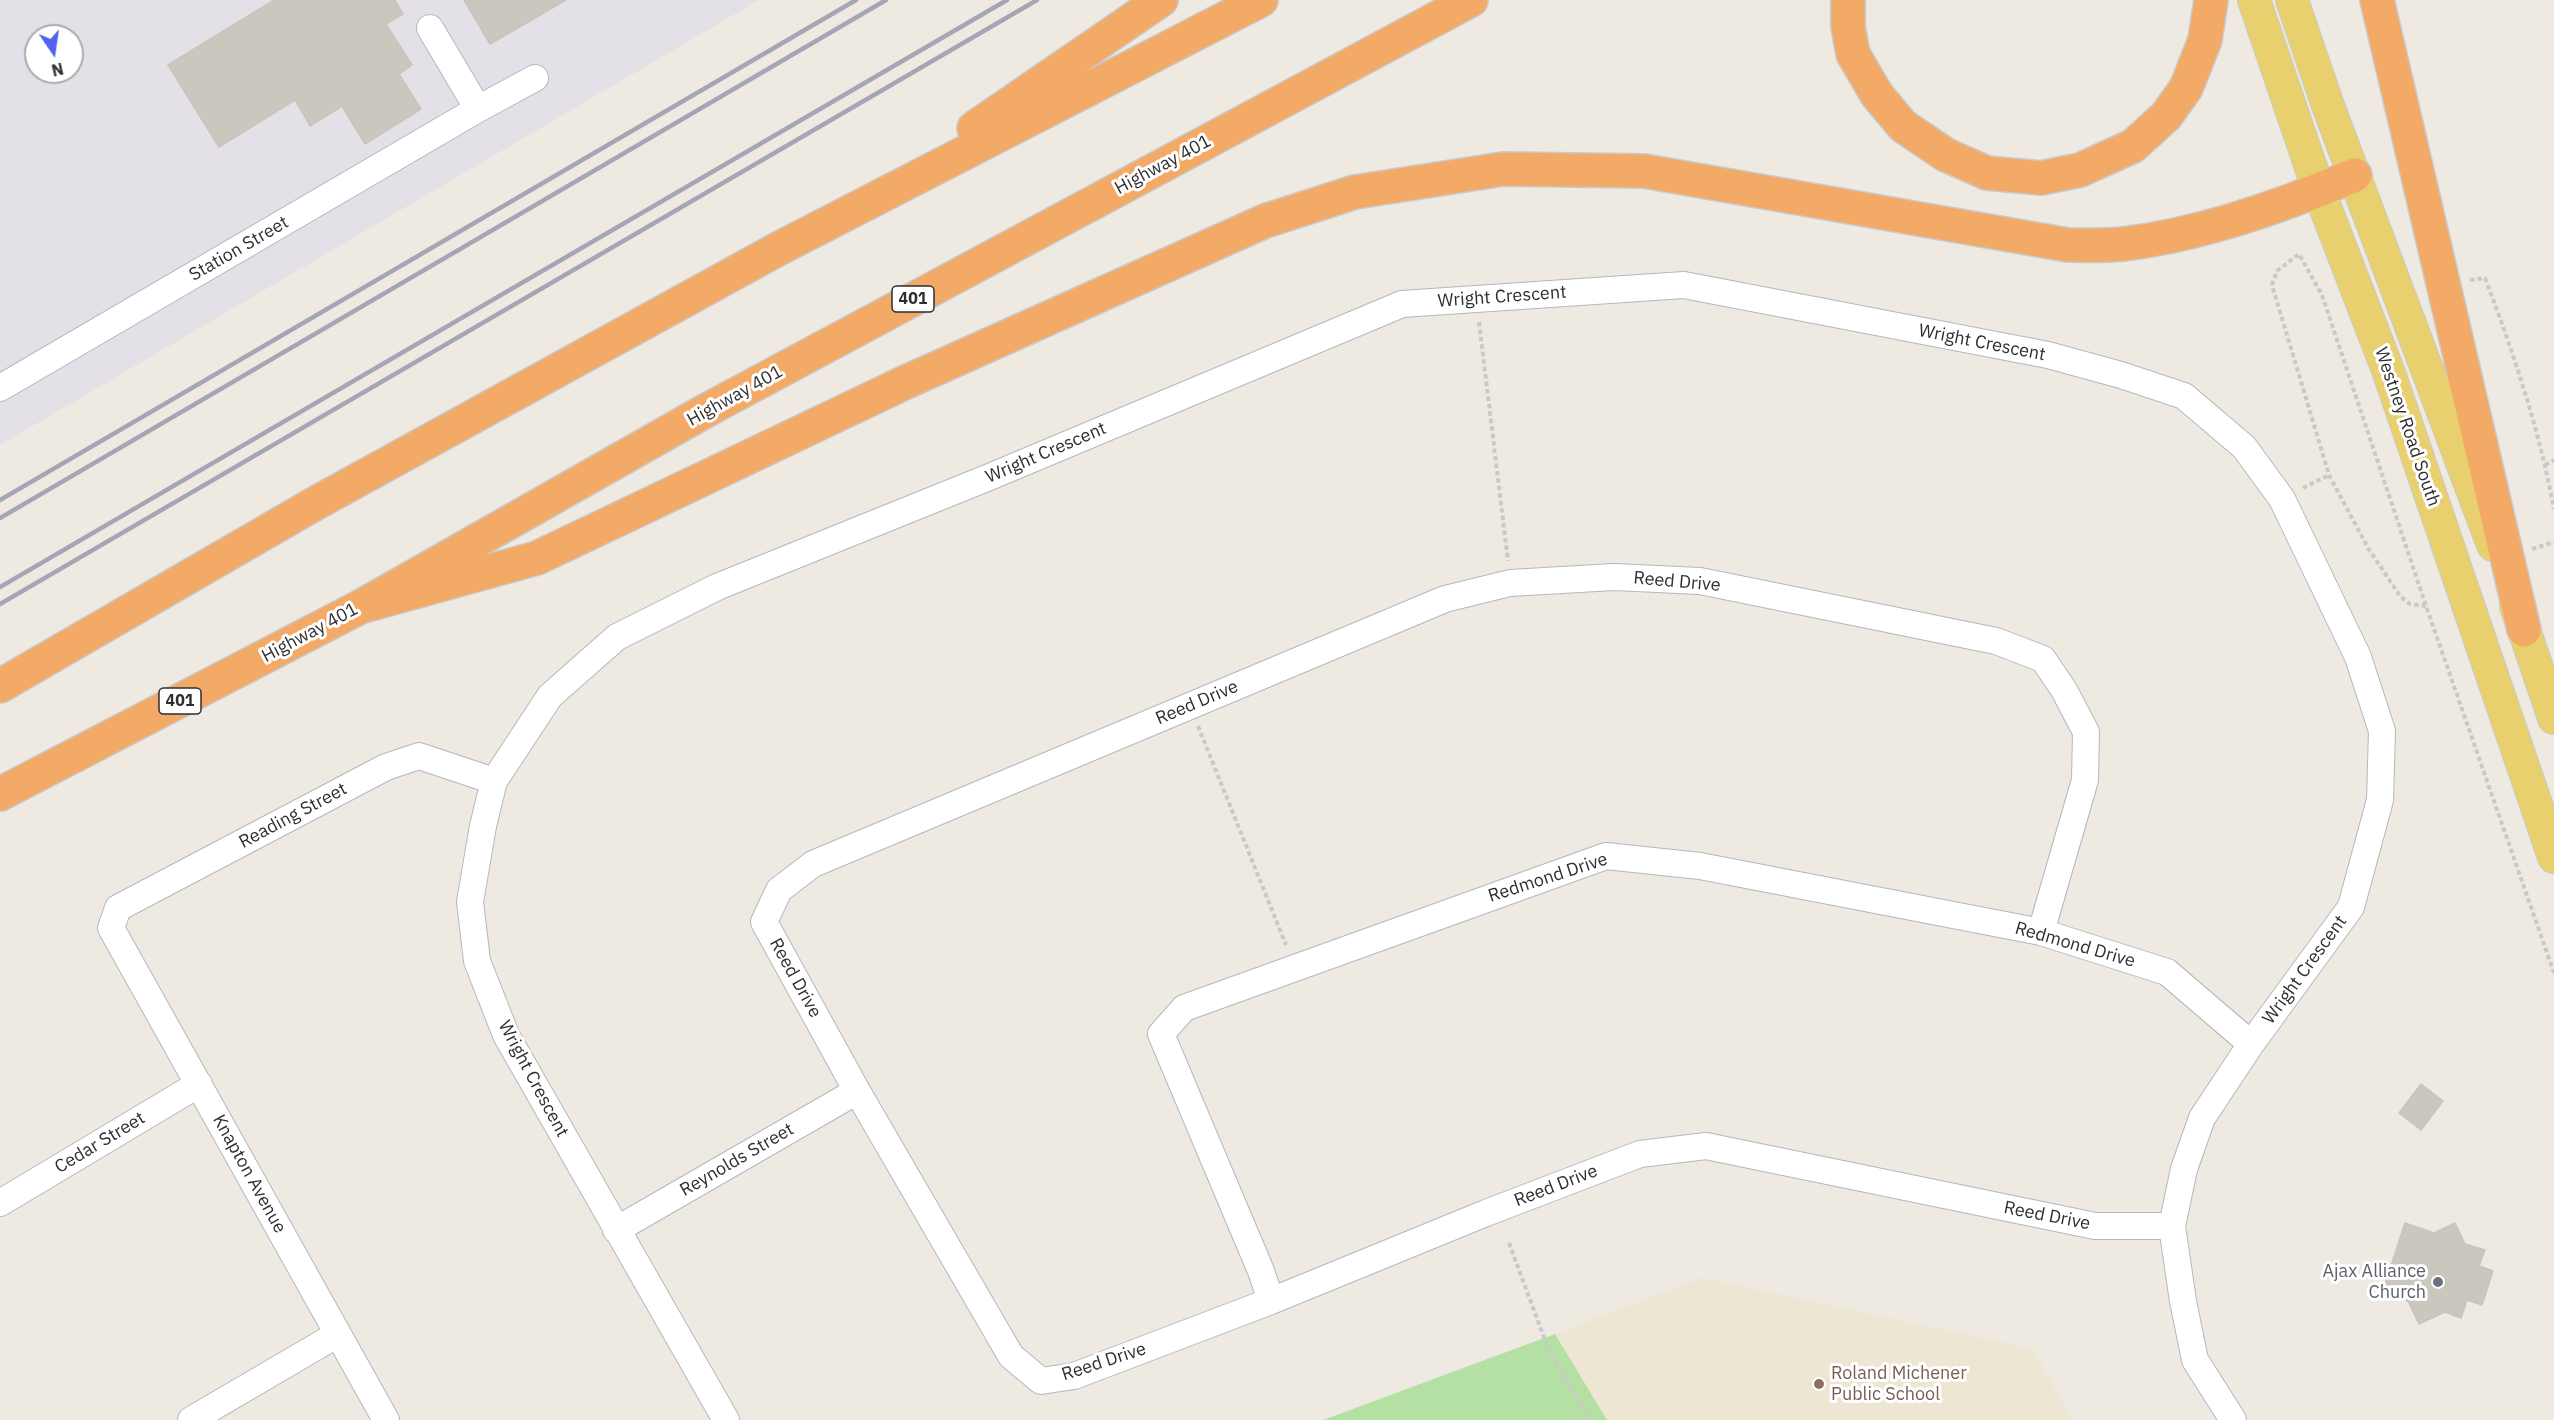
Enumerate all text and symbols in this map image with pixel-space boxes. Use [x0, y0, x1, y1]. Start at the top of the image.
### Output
north arrow [24, 24, 84, 84]
text: N [50, 59, 65, 81]
street label: Highway 401 [1111, 131, 1215, 199]
street label: Station Street [185, 212, 293, 286]
street label: Wright Crescent [1437, 282, 1567, 312]
road number: 401 [892, 286, 934, 312]
street label: Wright Crescent [1917, 320, 2047, 366]
street label: Westney Road South [2370, 345, 2444, 509]
street label: Highway 401 [684, 361, 786, 431]
street label: Wright Crescent [982, 418, 1110, 488]
street label: Reed Drive [1632, 567, 1722, 597]
street label: Highway 401 [258, 599, 362, 667]
street label: Reed Drive [1153, 676, 1241, 730]
road number: 401 [159, 688, 201, 714]
street label: Reading Street [235, 779, 351, 853]
street label: Redmond Drive [1486, 849, 1610, 907]
street label: Wright Crescent [2258, 911, 2352, 1029]
street label: Redmond Drive [2012, 918, 2138, 972]
street label: Reed Drive [764, 935, 826, 1021]
street label: Wright Crescent [493, 1017, 573, 1141]
street label: Cedar Street [51, 1108, 149, 1178]
street label: Knapton Avenue [207, 1111, 291, 1237]
street label: Reynolds Street [676, 1119, 798, 1201]
street label: Reed Drive [1511, 1160, 1601, 1212]
street label: Reed Drive [2002, 1197, 2092, 1235]
place label: Ajax Alliance Church [2323, 1261, 2426, 1304]
marker: Ajax Alliance Church [2431, 1275, 2445, 1289]
street label: Reed Drive [1059, 1338, 1149, 1386]
place label: Roland Michener Public School [1831, 1363, 1967, 1406]
marker: Roland Michener Public School [1812, 1377, 1826, 1391]

